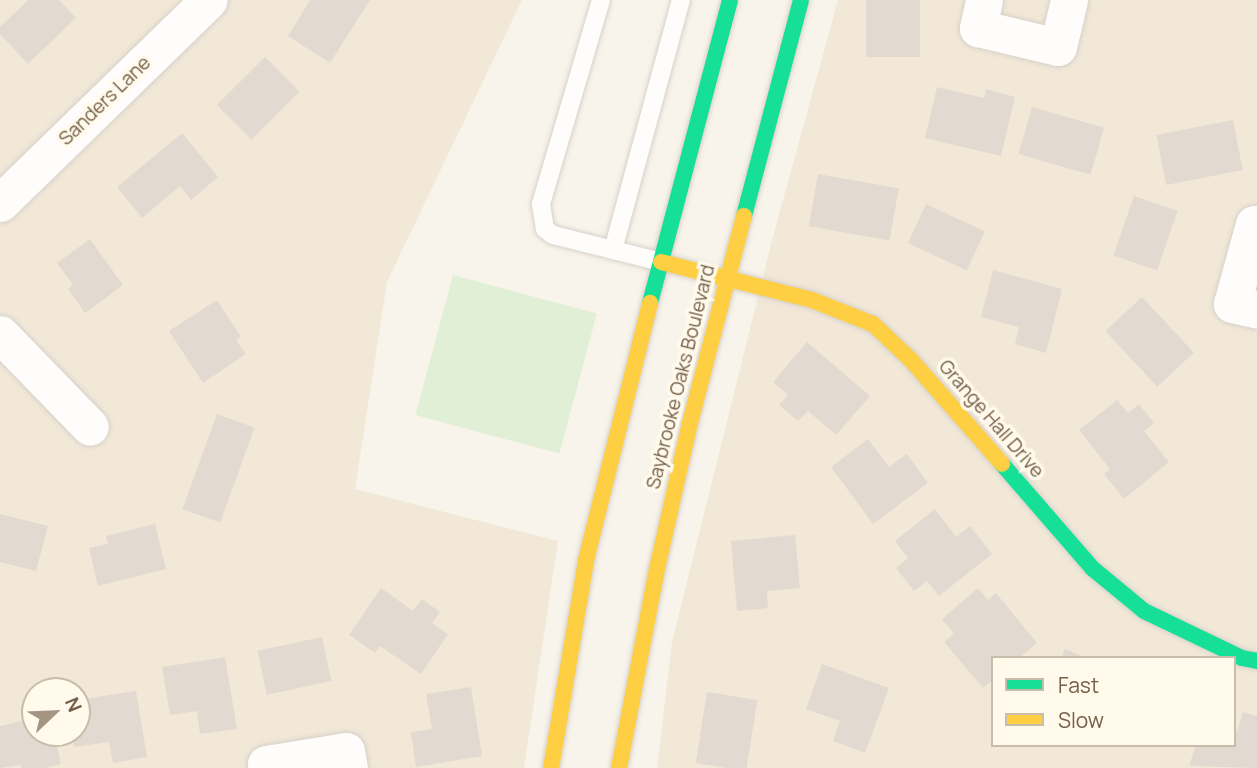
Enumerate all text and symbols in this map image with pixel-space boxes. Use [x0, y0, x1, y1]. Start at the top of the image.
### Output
street label: Sanders Lane [54, 52, 156, 150]
street label: Saybrooke Oaks Boulevard [642, 262, 720, 492]
street label: Grange Hall Drive [934, 355, 1048, 483]
legend [991, 656, 1236, 747]
text: Fast [1058, 671, 1099, 699]
north arrow [21, 677, 91, 747]
text: N [59, 693, 88, 716]
text: Slow [1058, 706, 1104, 734]

